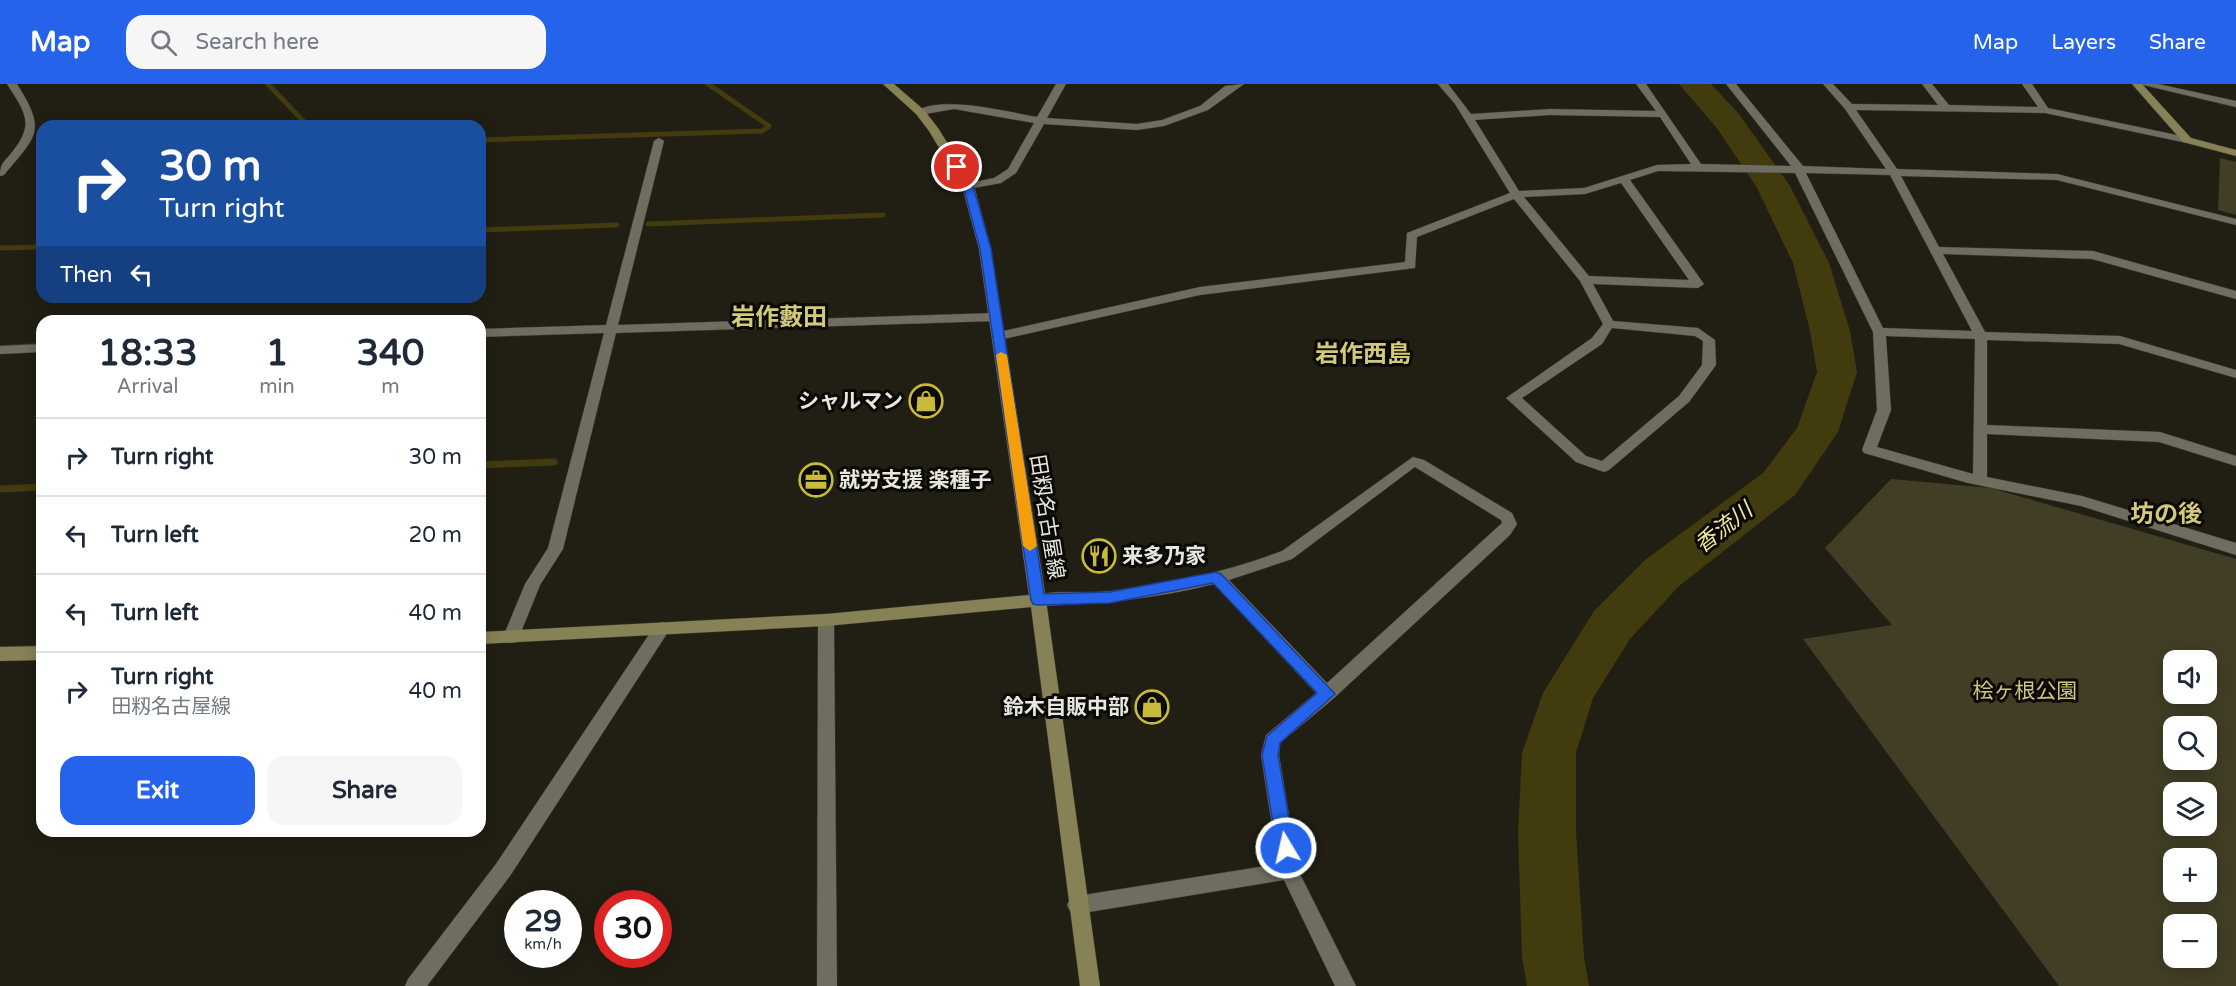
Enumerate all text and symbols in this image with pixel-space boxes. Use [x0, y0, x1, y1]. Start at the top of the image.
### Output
search box [126, 15, 546, 69]
text: Map [30, 25, 90, 59]
icon: search [147, 26, 180, 59]
text: Search here [195, 29, 319, 55]
text: Map [1973, 30, 2018, 55]
text: Layers [2051, 30, 2116, 55]
text: Share [2149, 30, 2206, 55]
text: 30 m [159, 141, 261, 192]
pin [931, 141, 982, 192]
icon: right [60, 144, 138, 222]
icon: arrive [940, 150, 973, 183]
text: Turn right [159, 192, 285, 225]
icon: left [125, 258, 158, 291]
text: Then [60, 262, 113, 288]
district label: 岩作藪田 [731, 303, 827, 332]
text: 18:33 [98, 332, 198, 375]
text: 1 [266, 332, 288, 375]
text: 340 [356, 332, 424, 375]
district label: 岩作西島 [1315, 340, 1411, 369]
text: Arrival [117, 375, 179, 399]
text: min [259, 375, 295, 399]
text: m [381, 375, 400, 399]
shop icon: シャルマン [908, 383, 944, 419]
place label: シャルマン [798, 389, 903, 414]
icon: right [60, 441, 93, 474]
text: Turn right [111, 444, 213, 470]
text: 30 m [408, 444, 462, 470]
street label: 田籾名古屋線 [1024, 453, 1069, 581]
office icon: 就労支援 楽種子 [798, 462, 834, 498]
place label: 就労支援 楽種子 [839, 468, 991, 493]
water label: 香流川 [1690, 496, 1759, 558]
district label: 坊の後 [2130, 500, 2202, 529]
icon: left [60, 519, 93, 552]
text: Turn left [111, 522, 199, 548]
text: 20 m [408, 522, 462, 548]
restaurant icon: 来多乃家 [1081, 538, 1117, 574]
place label: 来多乃家 [1122, 544, 1206, 569]
icon: left [60, 597, 93, 630]
text: Turn left [111, 600, 199, 626]
text: 40 m [408, 600, 462, 626]
map controls [2163, 650, 2217, 968]
button: sound [2163, 650, 2217, 704]
text: Turn right [111, 664, 213, 690]
icon: right [60, 675, 93, 708]
text: 40 m [408, 678, 462, 704]
park label: 桧ヶ根公園 [1973, 679, 2078, 704]
shop icon: 鈴木自販中部 [1134, 689, 1170, 725]
text: 田籾名古屋線 [111, 695, 231, 719]
place label: 鈴木自販中部 [1003, 695, 1129, 720]
button: search [2163, 716, 2217, 770]
button: Exit [60, 756, 255, 825]
button: Share [267, 756, 462, 825]
button: layers [2163, 782, 2217, 836]
position arrow [1254, 816, 1318, 880]
button: + [2163, 848, 2217, 902]
speed limit sign: 30 [594, 890, 672, 968]
text: 29 [524, 903, 562, 940]
button: − [2163, 914, 2217, 968]
text: km/h [524, 935, 562, 953]

